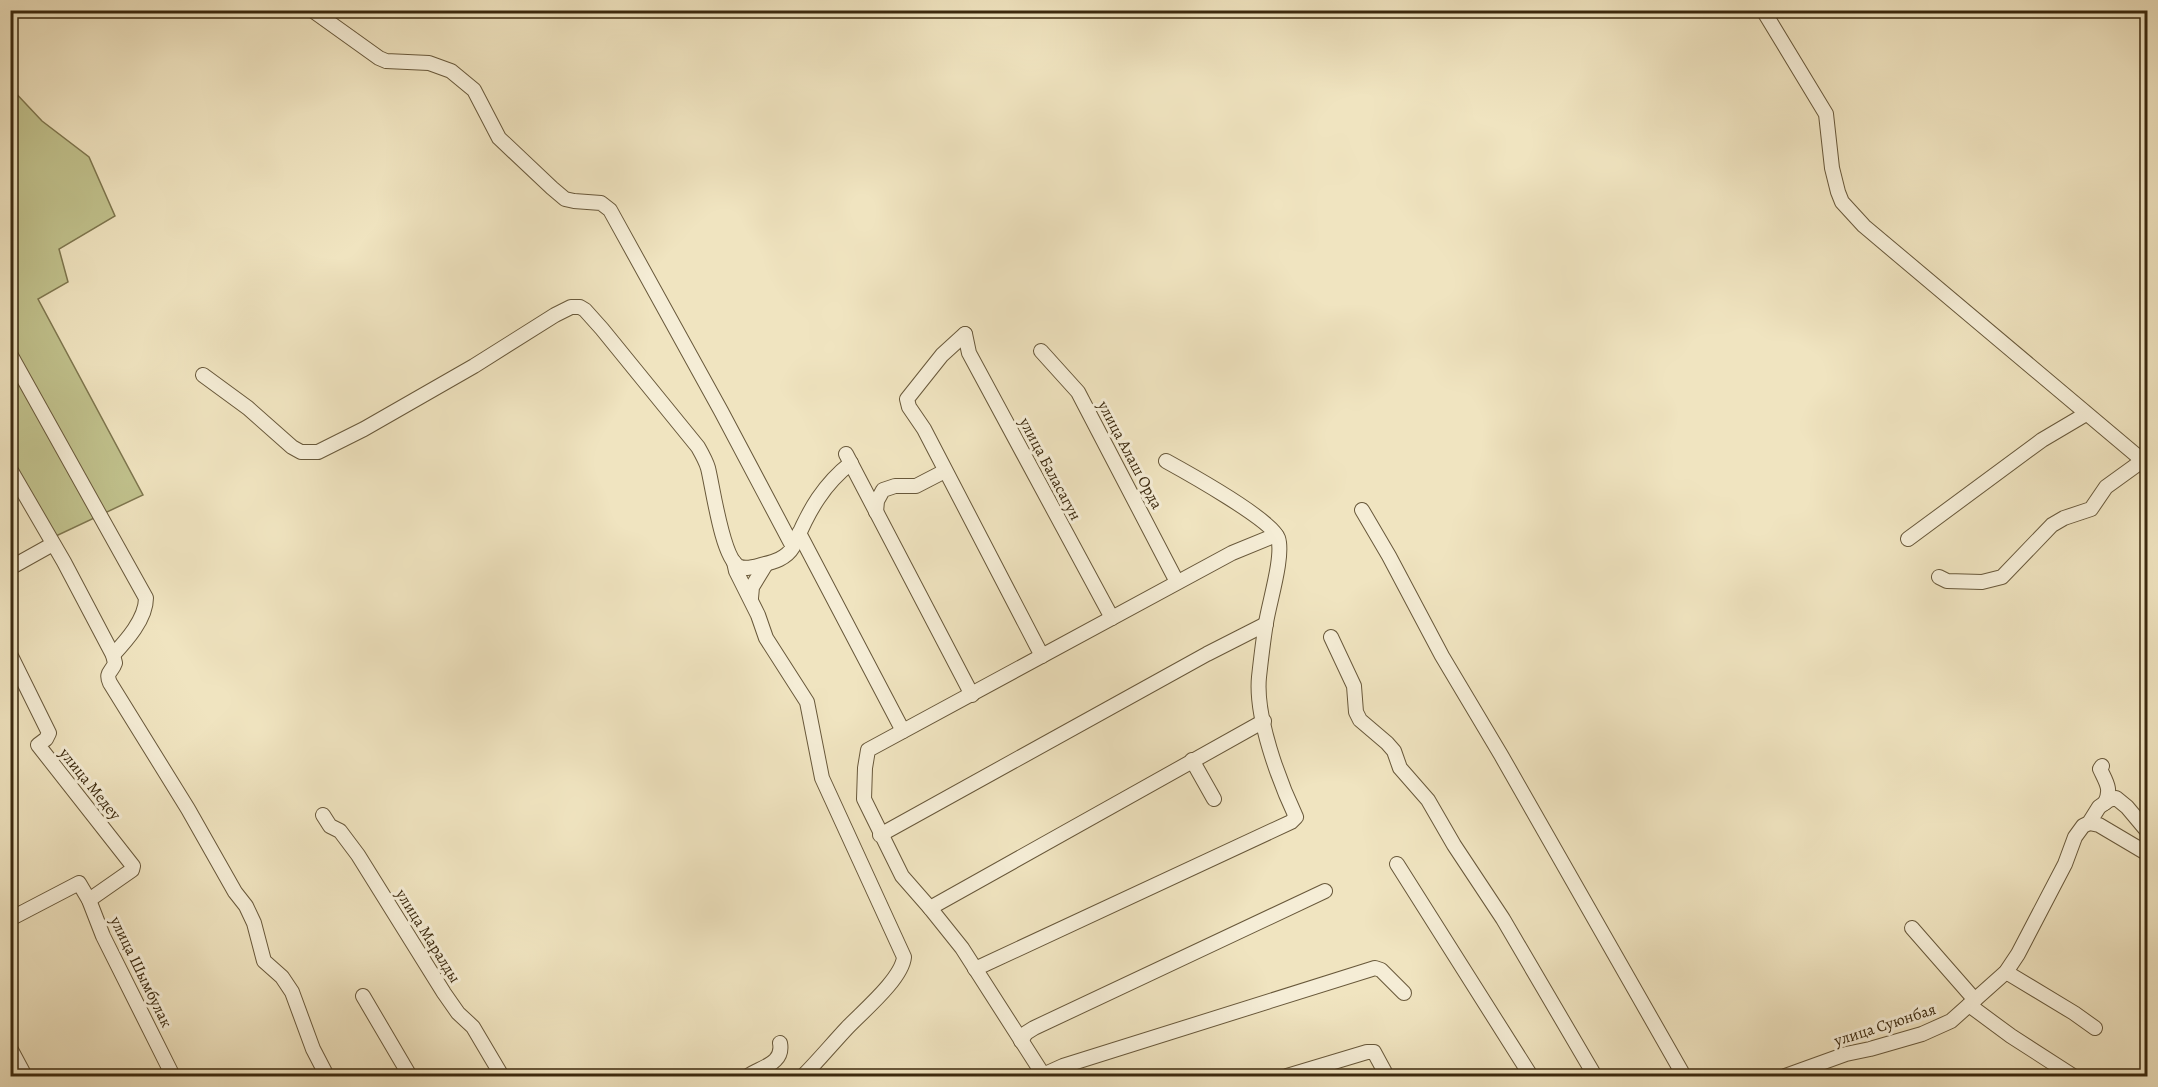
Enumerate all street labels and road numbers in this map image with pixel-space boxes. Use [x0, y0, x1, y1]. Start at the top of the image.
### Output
street label: улица Алаш Орда [1092, 396, 1168, 514]
street label: улица Баласагун [1013, 413, 1086, 524]
street label: улица Медеу [53, 743, 126, 825]
street label: улица Маралды [390, 884, 466, 987]
street label: улица Шымбулак [104, 912, 177, 1031]
street label: улица Суюнбая [1830, 998, 1939, 1052]

